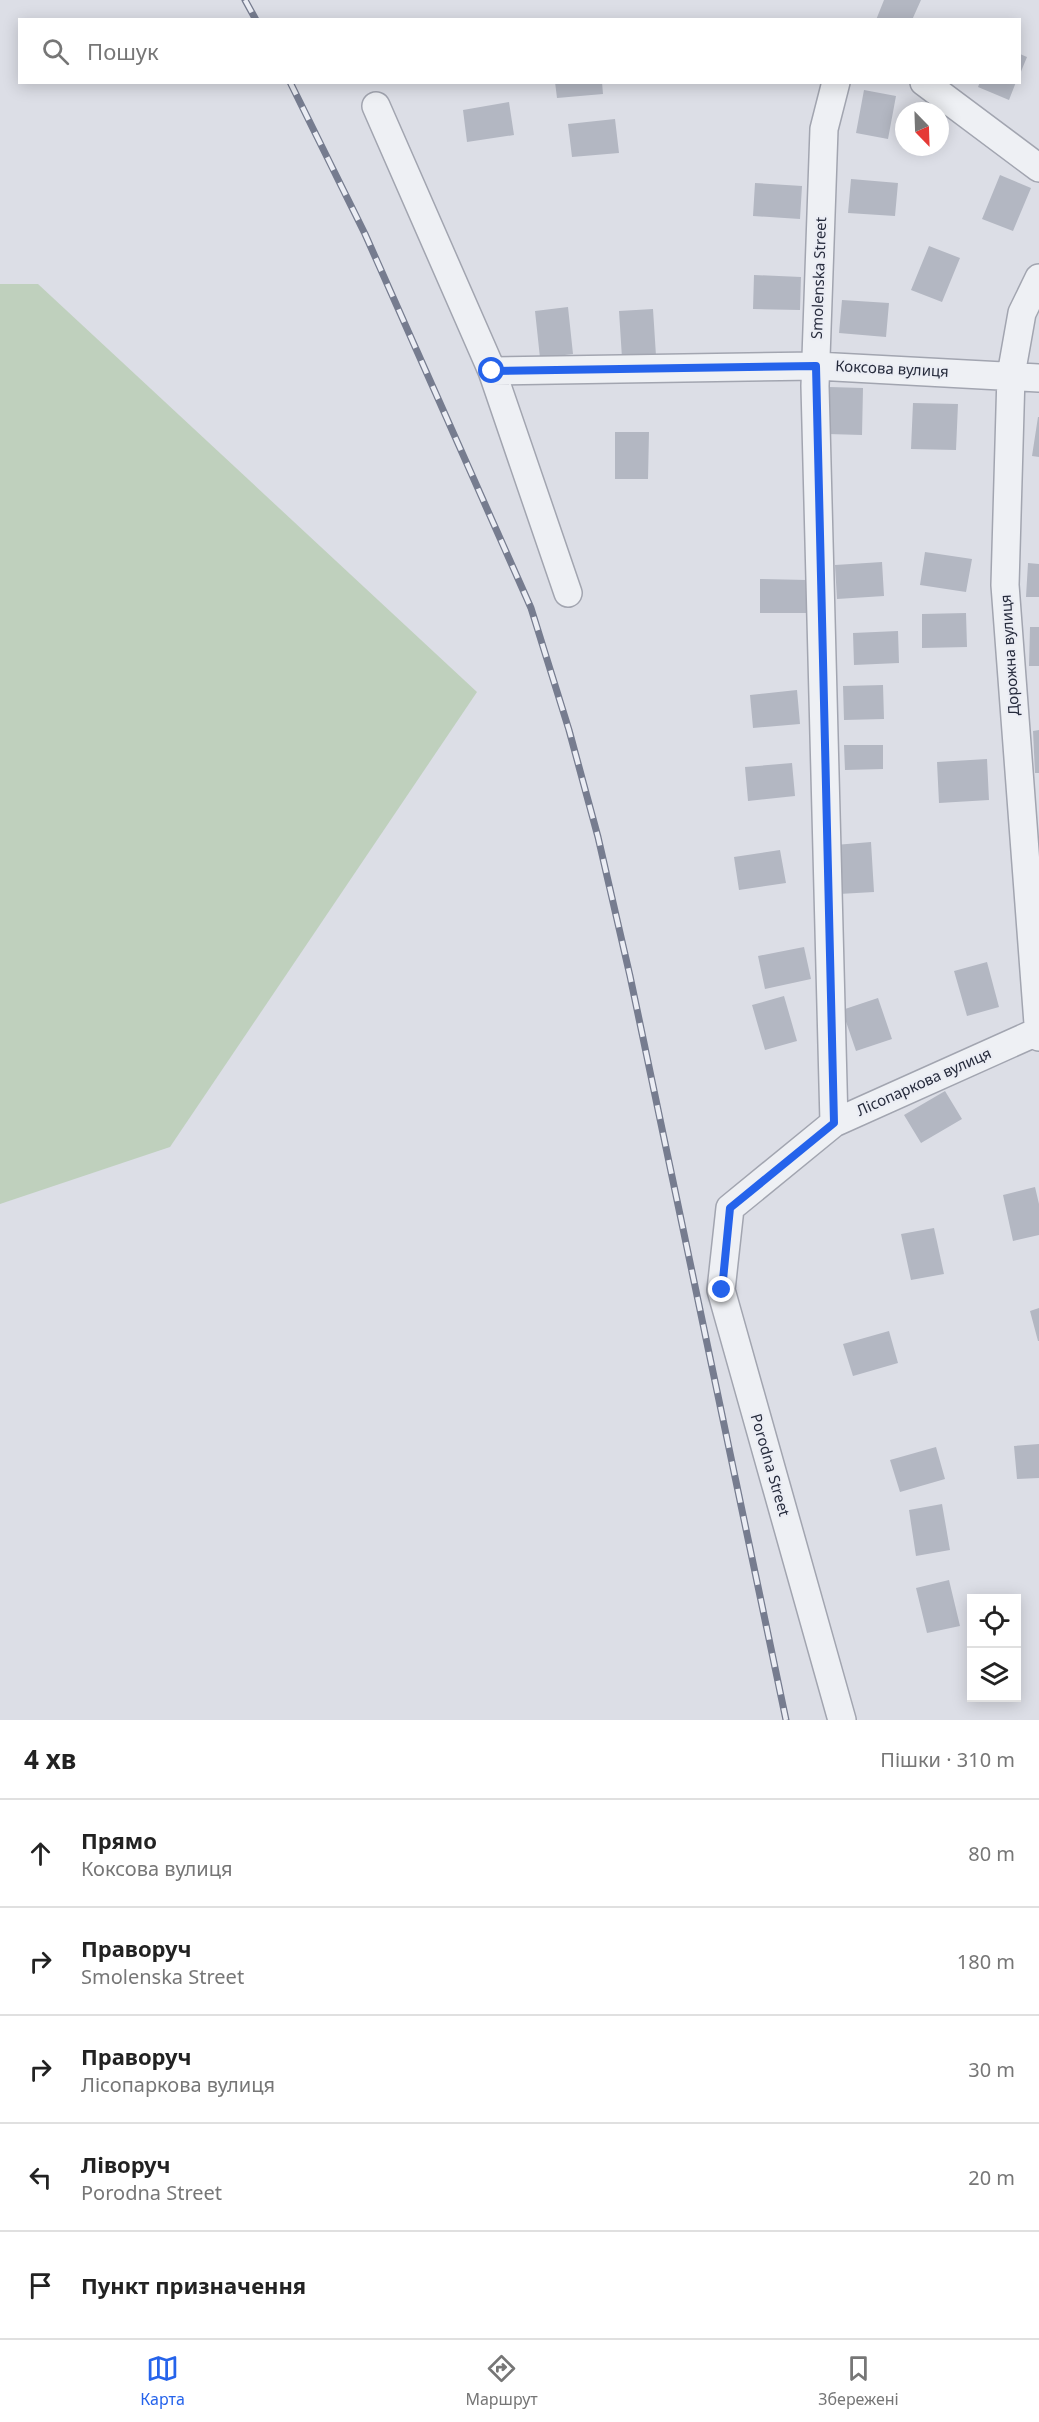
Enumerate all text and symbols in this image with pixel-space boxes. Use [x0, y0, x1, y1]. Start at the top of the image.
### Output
search box [18, 18, 1021, 84]
icon: search [39, 35, 72, 68]
text: Пошук [87, 36, 159, 66]
north arrow [895, 102, 949, 156]
street label: Smolenska Street [806, 216, 830, 339]
street label: Коксова вулиця [835, 355, 949, 381]
route start [478, 357, 504, 383]
street label: Дорожна вулиця [995, 594, 1023, 716]
street label: Лісопаркова вулиця [853, 1042, 994, 1120]
route end [708, 1276, 734, 1302]
street label: Porodna Street [747, 1411, 795, 1519]
map controls [967, 1594, 1021, 1702]
button: locate [967, 1594, 1021, 1648]
button: layers [967, 1648, 1021, 1702]
text: 4 хв [24, 1741, 76, 1777]
text: Пішки · 310 m [880, 1746, 1015, 1773]
text: Прямо [81, 1825, 157, 1855]
icon: ahead [24, 1837, 57, 1870]
text: 80 m [968, 1840, 1015, 1867]
text: Коксова вулиця [81, 1855, 233, 1882]
text: Праворуч [81, 1933, 192, 1963]
icon: right [24, 1945, 57, 1978]
text: 180 m [957, 1948, 1015, 1975]
text: Smolenska Street [81, 1963, 244, 1990]
text: Праворуч [81, 2041, 192, 2071]
icon: right [24, 2053, 57, 2086]
text: 30 m [968, 2056, 1015, 2083]
text: Лісопаркова вулиця [81, 2071, 275, 2098]
text: Ліворуч [81, 2149, 171, 2179]
icon: left [24, 2161, 57, 2194]
text: 20 m [968, 2164, 1015, 2191]
text: Porodna Street [81, 2179, 222, 2206]
icon: arrive [24, 2269, 57, 2302]
text: Пункт призначення [81, 2270, 306, 2300]
tab: Карта [140, 2352, 185, 2410]
tab: Маршрут [465, 2352, 538, 2410]
tab: Збережені [818, 2352, 899, 2410]

